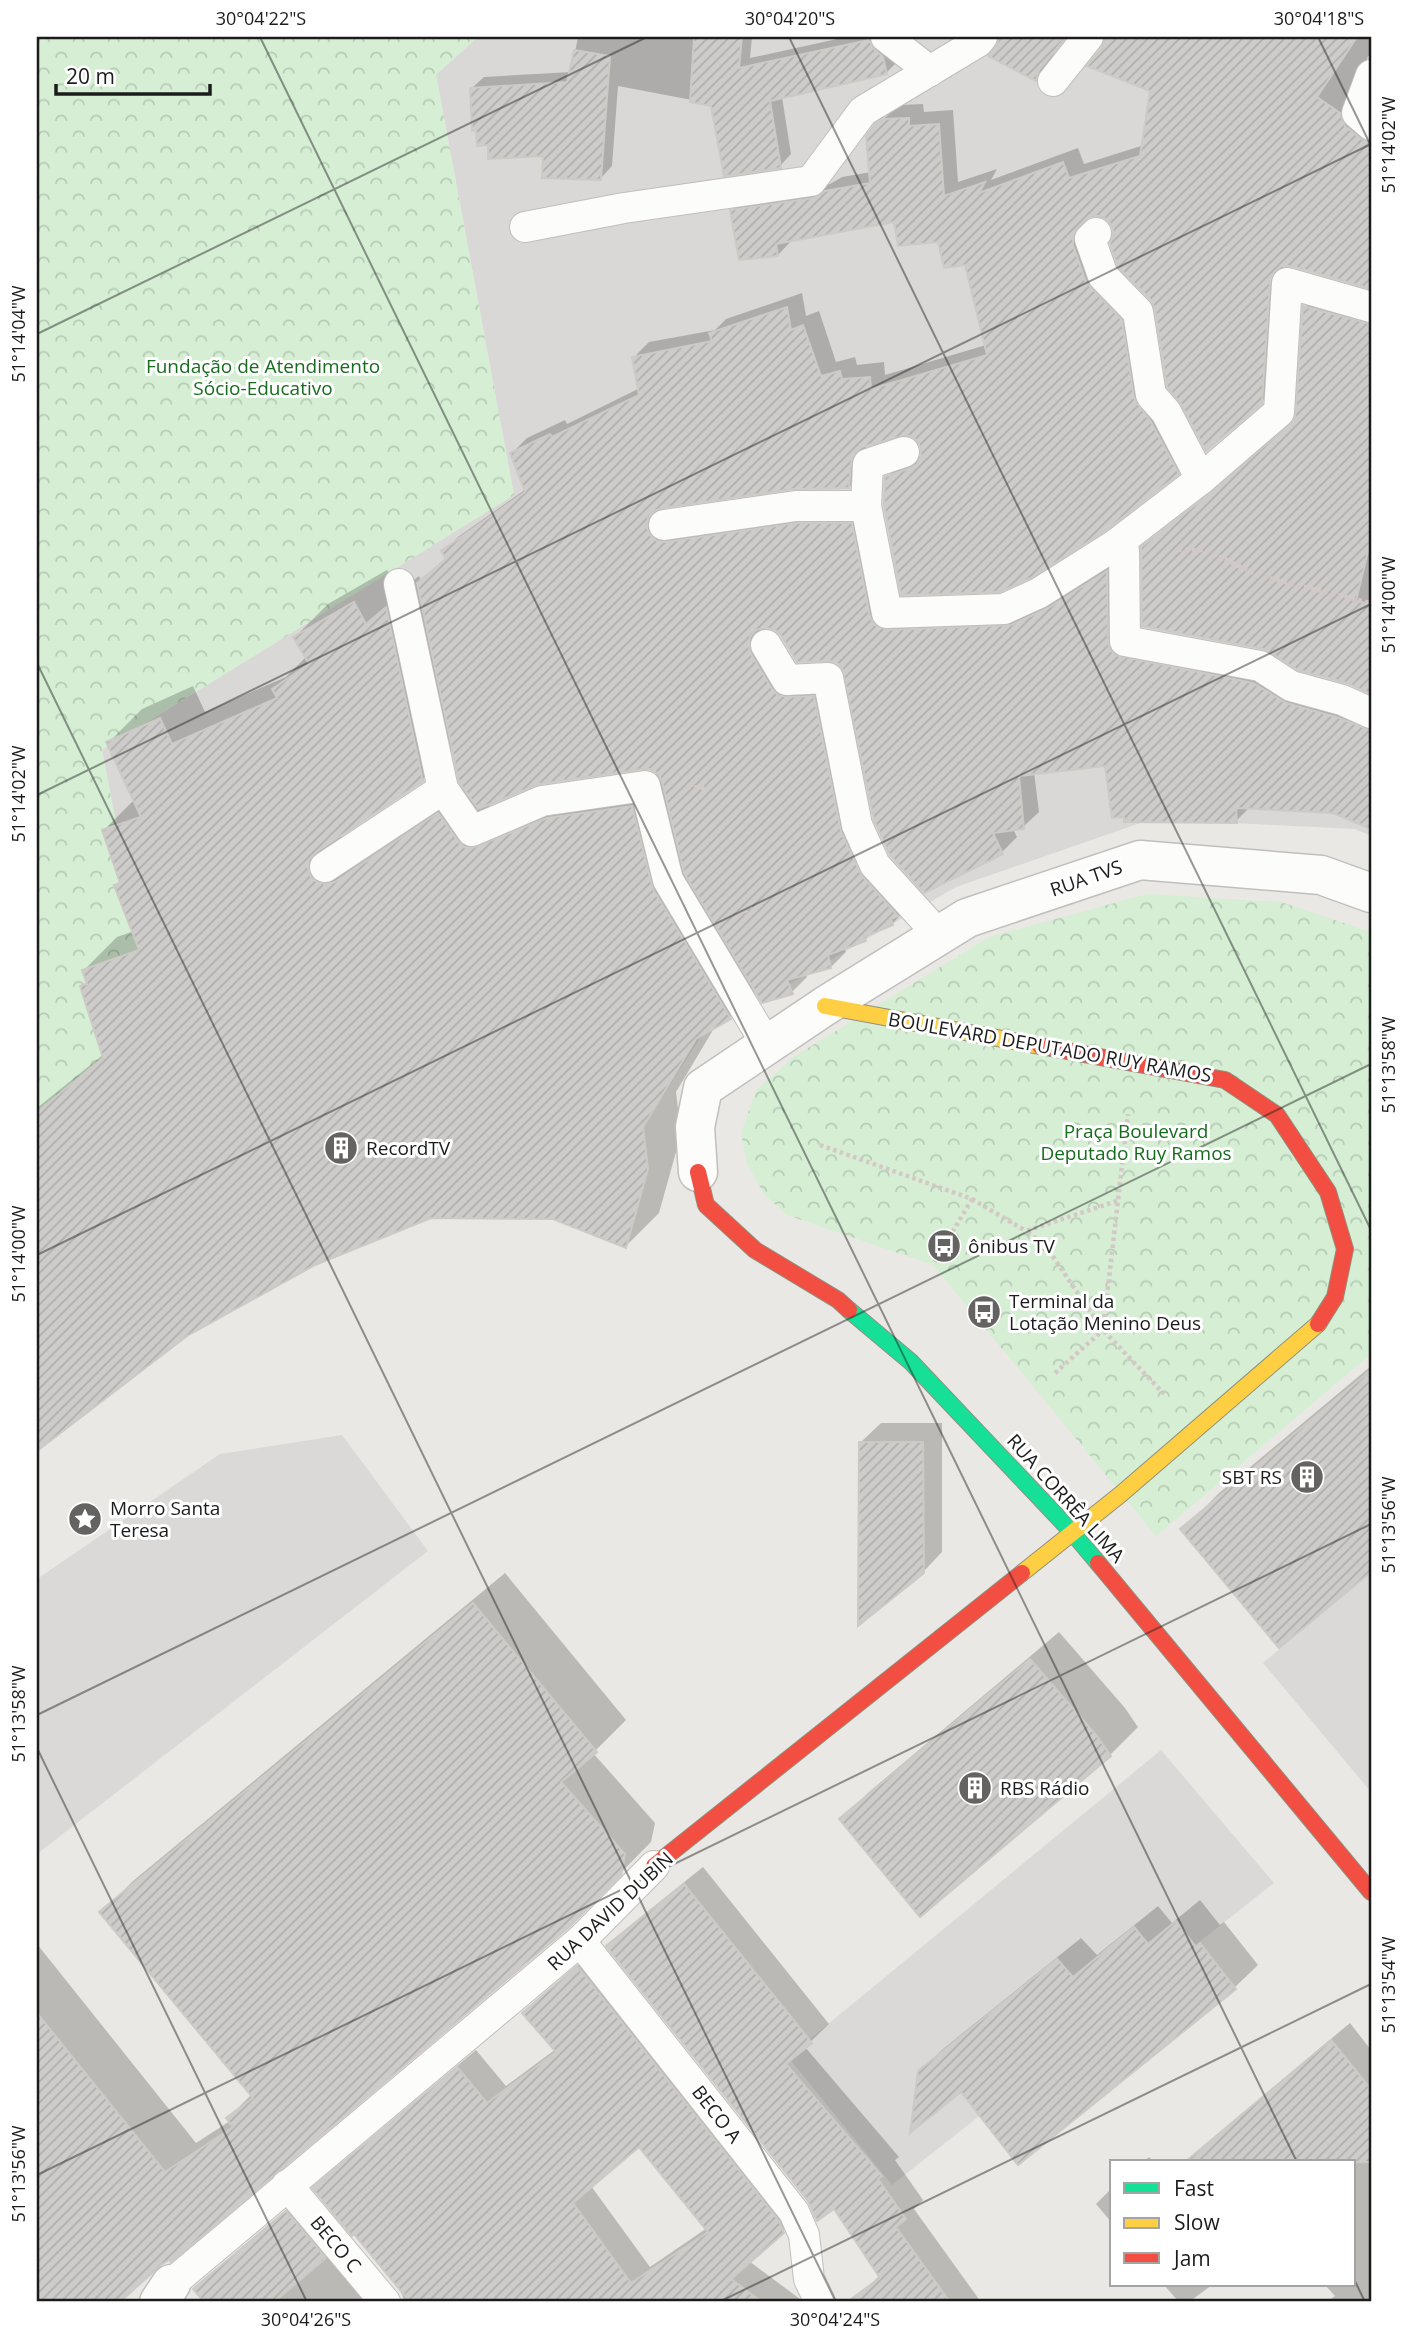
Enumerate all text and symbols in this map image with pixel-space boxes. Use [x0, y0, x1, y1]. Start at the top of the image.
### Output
text: 30°04'22"S [216, 6, 306, 30]
text: 30°04'20"S [745, 6, 835, 30]
text: 30°04'18"S [1274, 6, 1364, 30]
scale bar [56, 52, 210, 96]
text: 20 m [66, 62, 115, 90]
text: 51°14'02"W [1376, 96, 1400, 194]
text: 51°14'04"W [6, 285, 30, 383]
park label: Fundação de Atendimento Sócio-Educativo [146, 353, 380, 401]
text: 51°14'00"W [1376, 556, 1400, 654]
text: 51°14'02"W [6, 745, 30, 843]
street label: RUA TVS [1046, 854, 1126, 902]
street label: BOULEVARD DEPUTADO RUY RAMOS [886, 1006, 1214, 1088]
text: 51°13'58"W [1376, 1016, 1400, 1114]
park label: Praça Boulevard Deputado Ruy Ramos [1040, 1118, 1232, 1166]
building icon: RecordTV [322, 1129, 360, 1167]
place label: RecordTV [366, 1135, 451, 1161]
text: 51°14'00"W [6, 1205, 30, 1303]
bus stop icon: ônibus TV [925, 1227, 963, 1265]
place label: ônibus TV [968, 1233, 1056, 1259]
place label: Terminal da Lotação Menino Deus [1009, 1288, 1201, 1336]
bus stop icon: Terminal da Lotação Menino Deus [965, 1293, 1003, 1331]
street label: RUA CORRÊA LIMA [1001, 1428, 1131, 1568]
building icon: SBT RS [1288, 1458, 1326, 1496]
place label: SBT RS [1222, 1464, 1282, 1490]
text: 51°13'56"W [1376, 1476, 1400, 1574]
place label: Morro Santa Teresa [110, 1495, 220, 1543]
place icon: Morro Santa Teresa [66, 1500, 104, 1538]
text: 51°13'58"W [6, 1665, 30, 1763]
building icon: RBS Rádio [956, 1769, 994, 1807]
place label: RBS Rádio [1000, 1775, 1090, 1801]
street label: RUA DAVID DUBIN [541, 1846, 679, 1976]
text: 51°13'54"W [1376, 1936, 1400, 2034]
street label: BECO A [686, 2080, 748, 2148]
text: 51°13'56"W [6, 2125, 30, 2223]
legend [1110, 2160, 1356, 2286]
text: Fast [1174, 2174, 1214, 2202]
text: Slow [1174, 2208, 1220, 2236]
street label: BECO C [305, 2210, 367, 2278]
text: Jam [1172, 2244, 1211, 2272]
text: 30°04'26"S [261, 2307, 351, 2331]
text: 30°04'24"S [790, 2307, 880, 2331]

